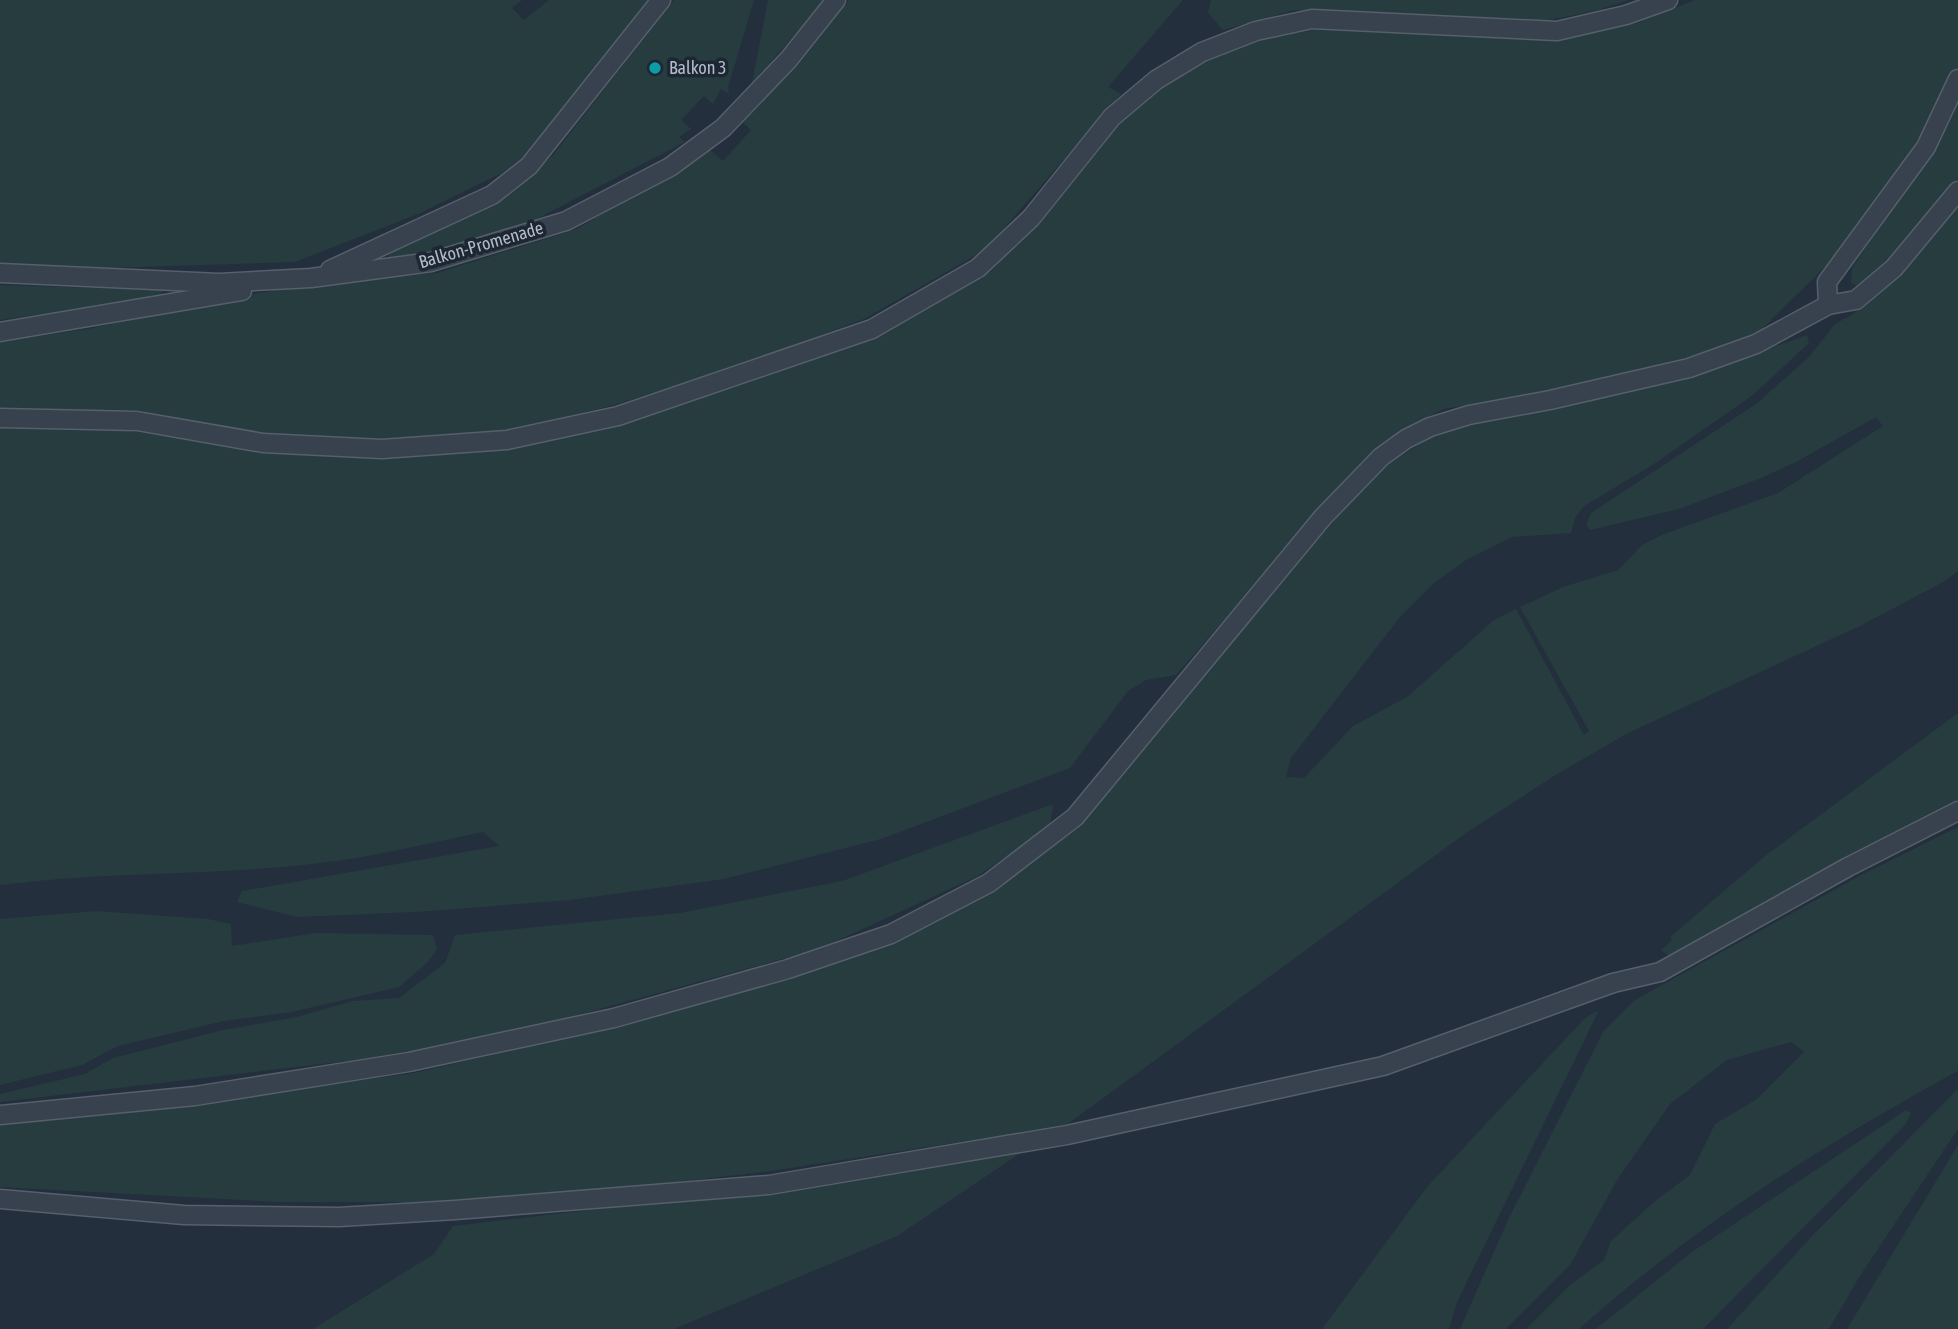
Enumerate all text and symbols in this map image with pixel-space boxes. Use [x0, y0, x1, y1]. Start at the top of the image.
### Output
place label: Balkon 3 [669, 57, 726, 78]
marker: Balkon 3 [647, 60, 663, 76]
street label: Balkon-Promenade [416, 217, 545, 272]

